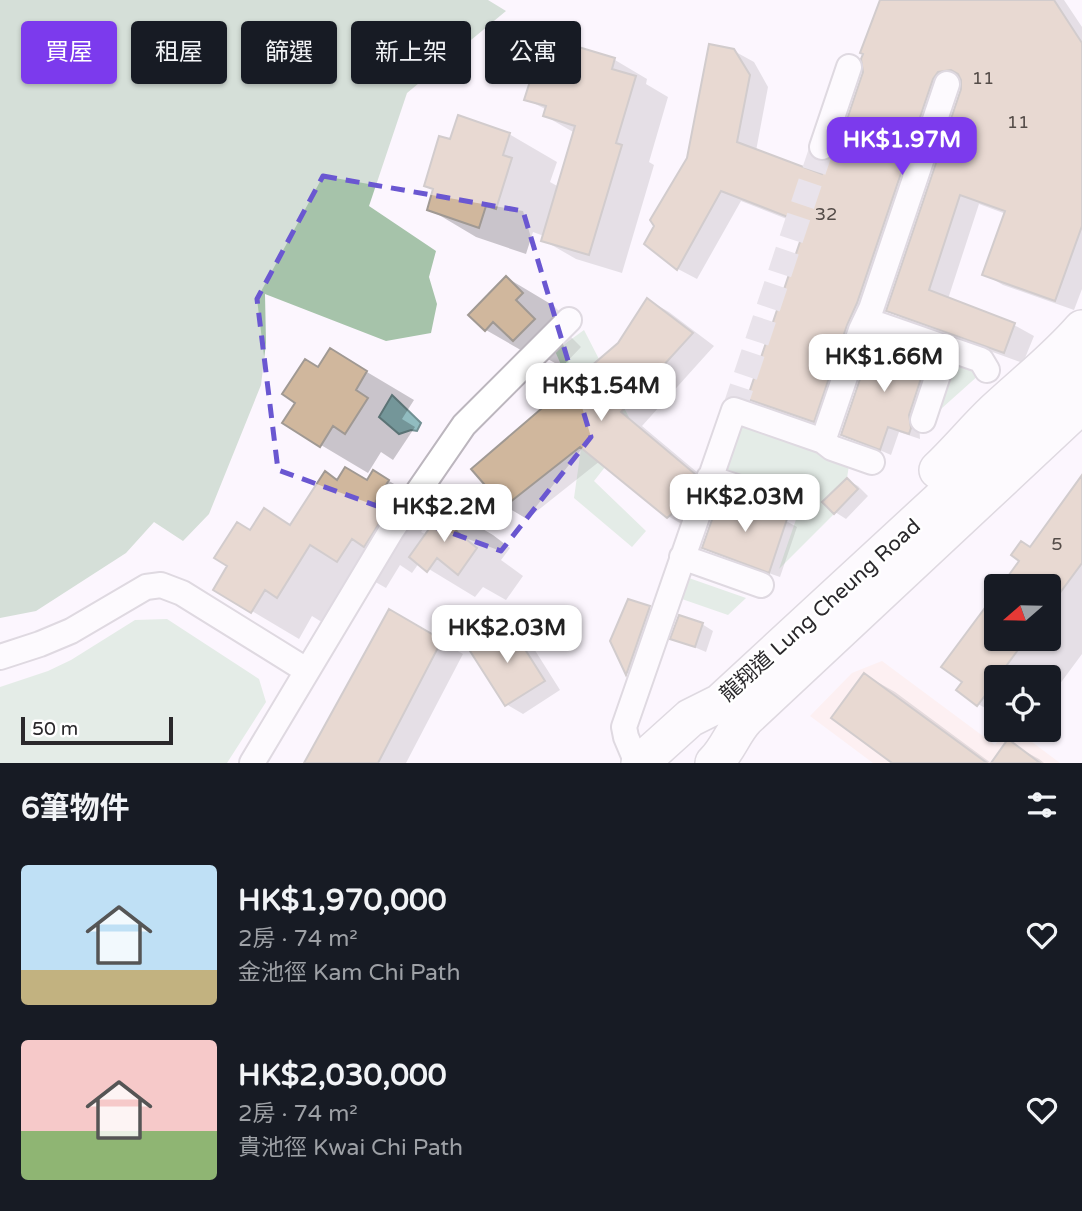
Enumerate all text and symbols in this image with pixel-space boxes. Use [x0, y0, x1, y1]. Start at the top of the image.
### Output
chip: 買屋 [21, 21, 117, 84]
chip: 租屋 [131, 21, 227, 84]
chip: 篩選 [241, 21, 337, 84]
chip: 新上架 [351, 21, 471, 84]
chip: 公寓 [485, 21, 581, 84]
house number: 11 [972, 67, 994, 89]
house number: 11 [1007, 111, 1029, 133]
pin: HK$1.97M [830, 118, 974, 177]
text: HK$1.97M [843, 126, 961, 154]
house number: 32 [815, 203, 837, 225]
pin: HK$1.66M [812, 334, 956, 394]
text: HK$1.66M [825, 343, 943, 371]
pin: HK$1.54M [529, 364, 673, 423]
text: HK$1.54M [542, 372, 660, 400]
pin: HK$2.03M [673, 475, 817, 534]
text: HK$2.03M [686, 483, 804, 511]
pin: HK$2.2M [379, 484, 509, 544]
text: HK$2.2M [392, 493, 496, 521]
street label: 龍翔道 Lung Cheung Road [715, 514, 926, 707]
house number: 5 [1051, 533, 1063, 555]
north arrow [984, 574, 1060, 651]
map controls [984, 574, 1061, 742]
pin: HK$2.03M [435, 606, 579, 665]
text: HK$2.03M [448, 614, 566, 642]
button: locate [984, 665, 1061, 742]
scale bar [21, 714, 173, 746]
text: 50 m [32, 718, 78, 740]
icon: filters [1023, 786, 1061, 824]
text: 6筆物件 [21, 790, 130, 827]
text: HK$1,970,000 [238, 882, 447, 919]
icon: home [77, 893, 161, 977]
icon: heart [1023, 916, 1061, 954]
text: 2房 · 74 m² [238, 925, 358, 953]
text: 金池徑 Kam Chi Path [238, 959, 460, 987]
text: HK$2,030,000 [238, 1057, 447, 1094]
icon: home [77, 1068, 161, 1152]
icon: heart [1023, 1091, 1061, 1129]
text: 2房 · 74 m² [238, 1100, 358, 1128]
text: 貴池徑 Kwai Chi Path [238, 1134, 463, 1162]

